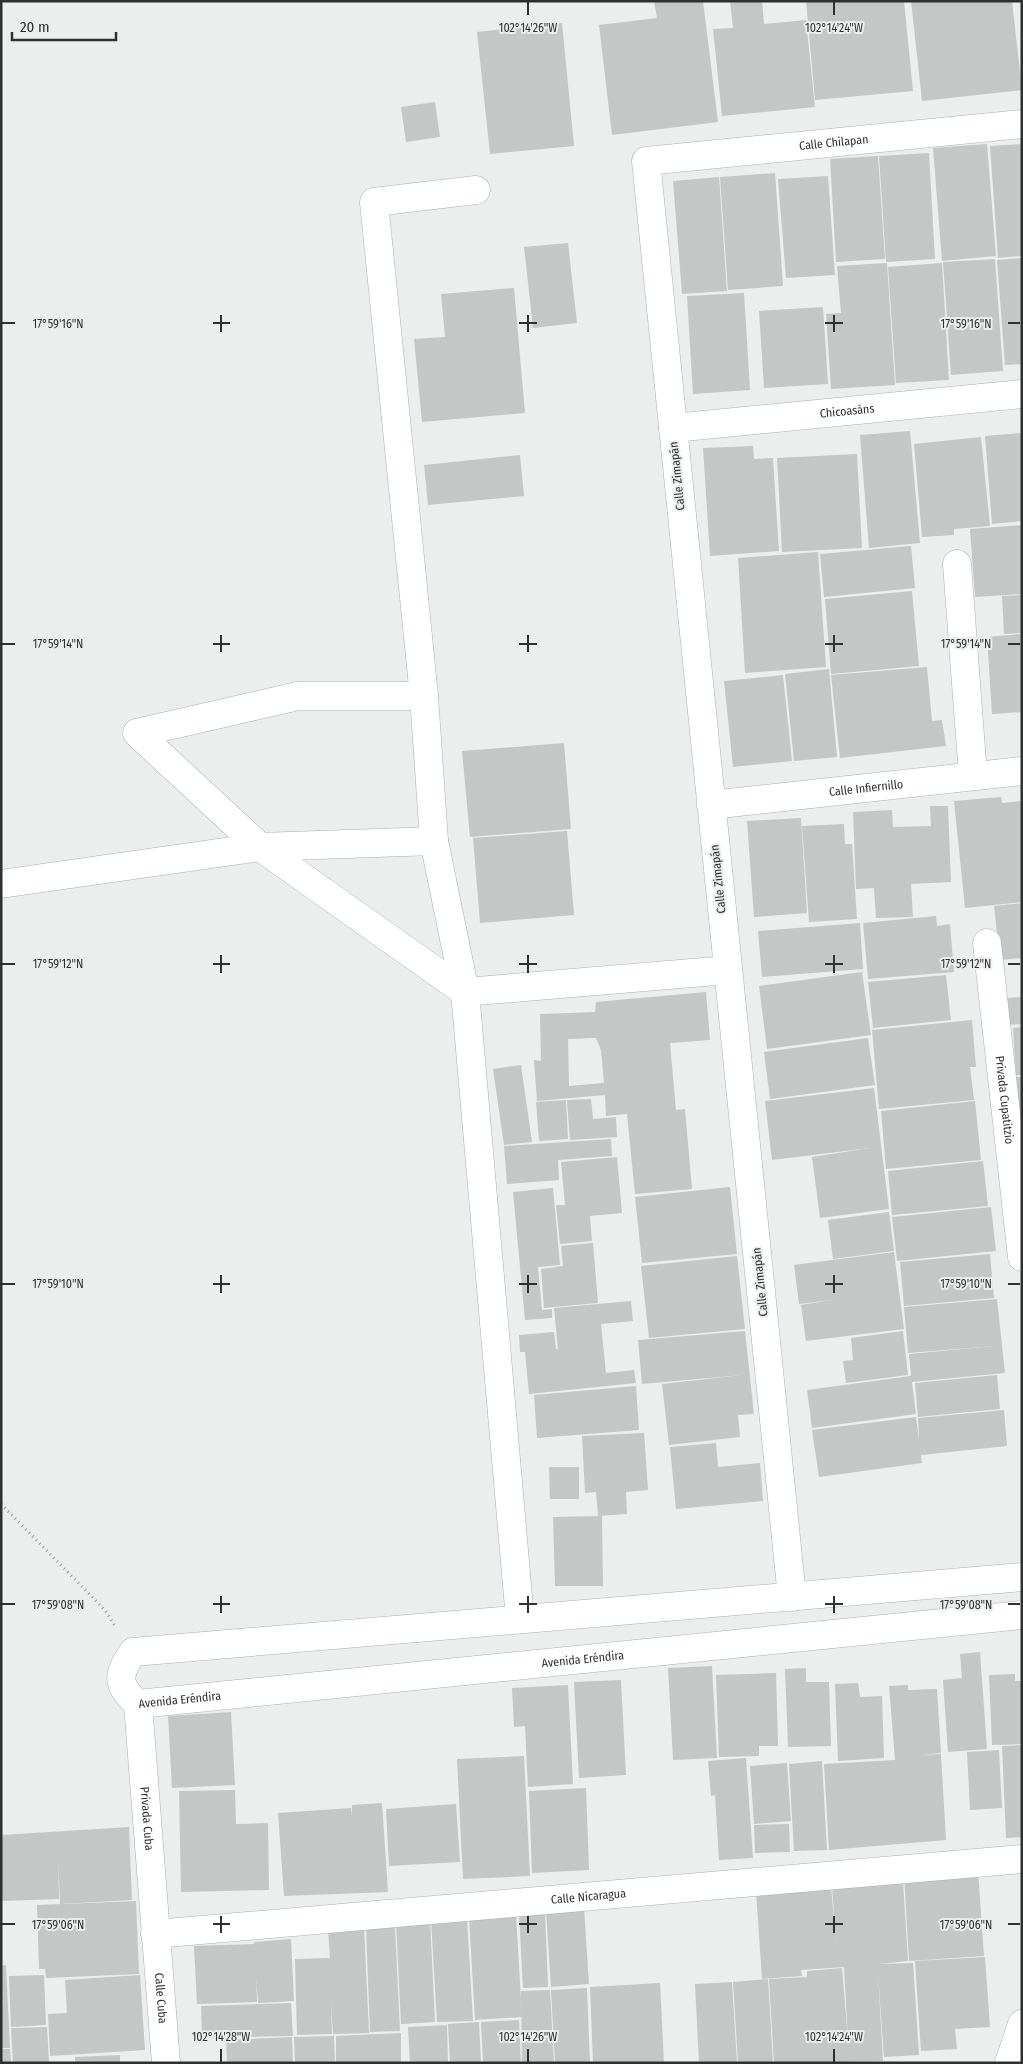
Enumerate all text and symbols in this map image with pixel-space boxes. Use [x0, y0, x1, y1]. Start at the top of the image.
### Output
scale bar [12, 10, 116, 42]
text: 20 m [20, 18, 50, 36]
text: 102°14'26"W [499, 21, 557, 35]
text: 102°14'24"W [805, 21, 863, 35]
street label: Calle Chilapan [798, 132, 869, 153]
text: 17°59'16"N [32, 317, 84, 331]
text: 17°59'16"N [940, 317, 992, 331]
street label: Chicoasáns [819, 401, 875, 421]
street label: Calle Zimapán [666, 441, 688, 511]
text: 17°59'14"N [33, 637, 83, 651]
text: 17°59'14"N [941, 637, 991, 651]
street label: Calle Infiernillo [828, 777, 904, 799]
street label: Calle Zimapán [707, 844, 729, 914]
text: 17°59'12"N [33, 957, 83, 971]
text: 17°59'12"N [941, 957, 991, 971]
street label: Privada Cupatitzio [993, 1055, 1016, 1145]
street label: Calle Zimapán [749, 1247, 771, 1317]
text: 17°59'10"N [32, 1277, 84, 1291]
text: 17°59'10"N [940, 1277, 992, 1291]
text: 17°59'08"N [32, 1598, 84, 1612]
text: 17°59'08"N [940, 1598, 992, 1612]
street label: Avenida Eréndira [541, 1648, 625, 1670]
street label: Avenida Eréndira [138, 1689, 222, 1711]
street label: Privada Cuba [137, 1786, 156, 1851]
street label: Calle Nicaragua [550, 1886, 627, 1907]
text: 17°59'06"N [32, 1918, 84, 1932]
text: 17°59'06"N [940, 1918, 992, 1932]
street label: Calle Cuba [152, 1972, 170, 2024]
text: 102°14'28"W [192, 2030, 250, 2044]
text: 102°14'26"W [499, 2030, 557, 2044]
text: 102°14'24"W [805, 2030, 863, 2044]

